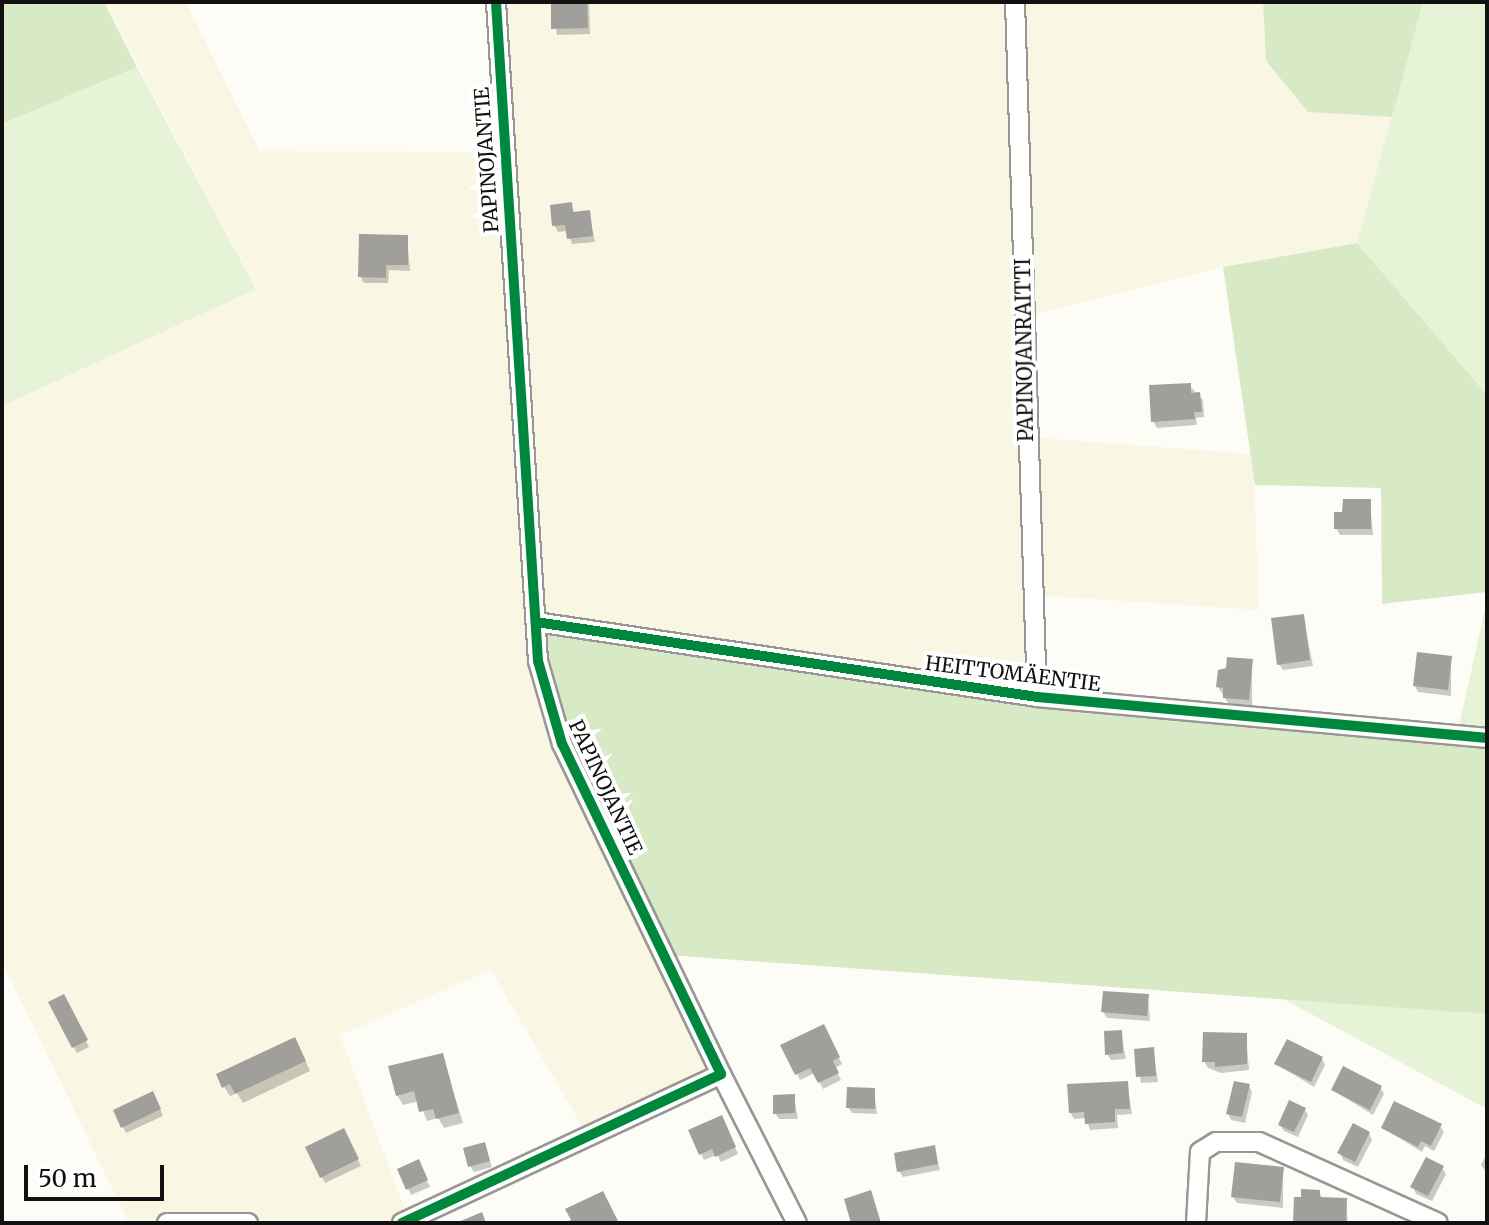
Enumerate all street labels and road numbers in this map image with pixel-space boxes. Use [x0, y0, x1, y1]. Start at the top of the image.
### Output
street label: PAPINOJANTIE [469, 86, 503, 234]
street label: PAPINOJANRAITTI [1010, 258, 1038, 442]
street label: HEITTOMÄENTIE [924, 650, 1102, 696]
street label: PAPINOJANTIE [564, 716, 648, 858]

